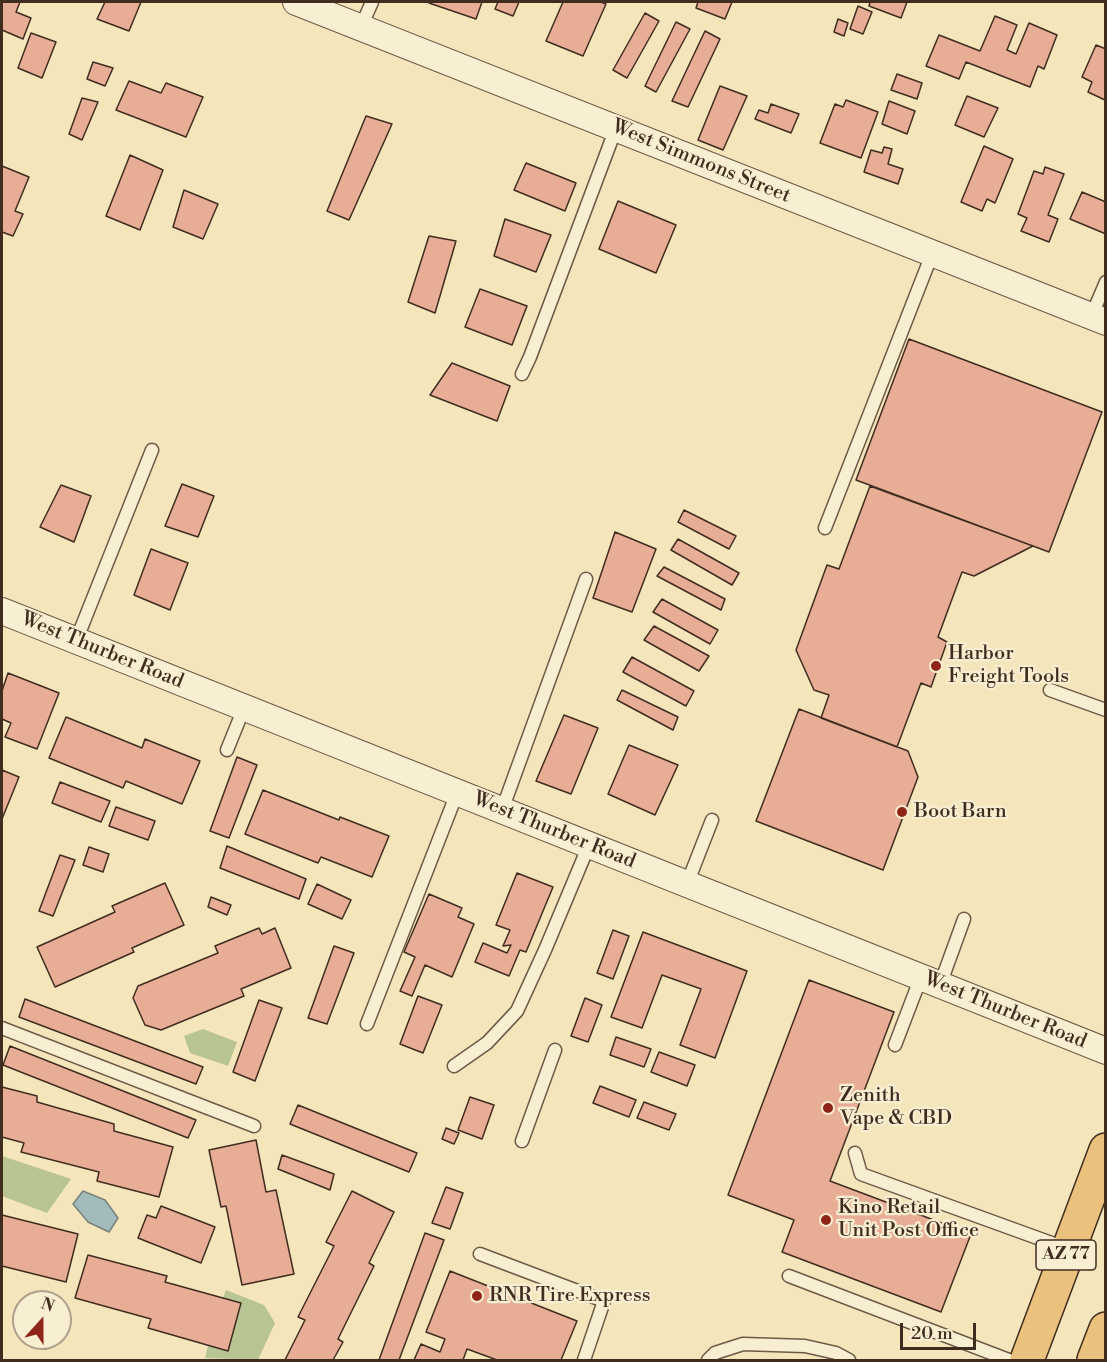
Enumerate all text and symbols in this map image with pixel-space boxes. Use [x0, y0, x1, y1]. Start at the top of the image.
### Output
street label: West Simmons Street [608, 115, 794, 209]
street label: West Thurber Road [17, 607, 187, 695]
place label: Harbor Freight Tools [948, 642, 1069, 689]
marker: Harbor Freight Tools [929, 659, 943, 673]
street label: West Thurber Road [469, 787, 639, 875]
place label: Boot Barn [914, 800, 1007, 824]
marker: Boot Barn [895, 805, 909, 819]
street label: West Thurber Road [920, 967, 1090, 1055]
place label: Zenith Vape & CBD [840, 1084, 952, 1131]
marker: Zenith Vape & CBD [821, 1101, 835, 1115]
place label: Kino Retail Unit Post Office [838, 1196, 979, 1243]
marker: Kino Retail Unit Post Office [819, 1213, 833, 1227]
road number: AZ 77 [1036, 1240, 1096, 1270]
place label: RNR Tire Express [489, 1284, 650, 1308]
marker: RNR Tire Express [470, 1289, 484, 1303]
north arrow [12, 1290, 72, 1350]
text: N [38, 1293, 57, 1317]
scale bar [903, 1311, 980, 1349]
text: 20 m [911, 1322, 953, 1345]

